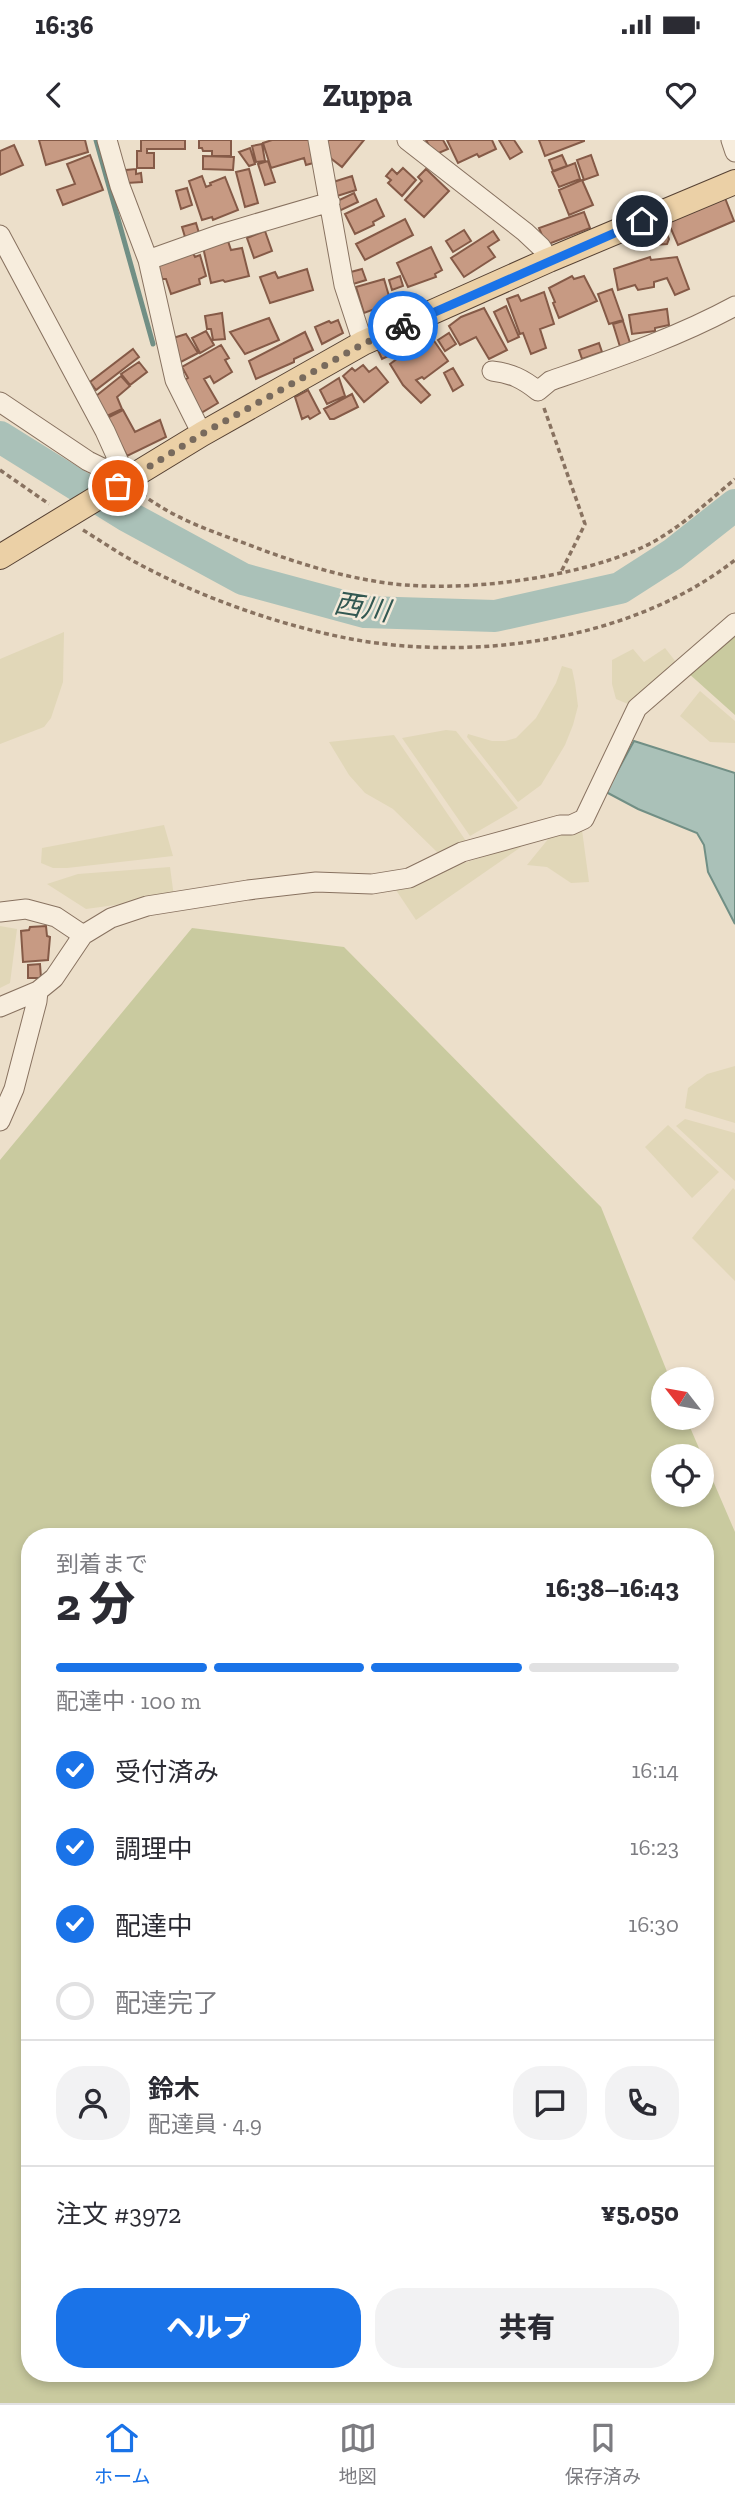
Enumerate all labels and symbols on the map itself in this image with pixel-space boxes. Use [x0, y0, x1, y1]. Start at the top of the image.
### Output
pin [612, 191, 672, 251]
courier [368, 291, 438, 361]
pin [88, 456, 148, 516]
water label: 西川 [332, 586, 395, 628]
north arrow [651, 1367, 714, 1430]

